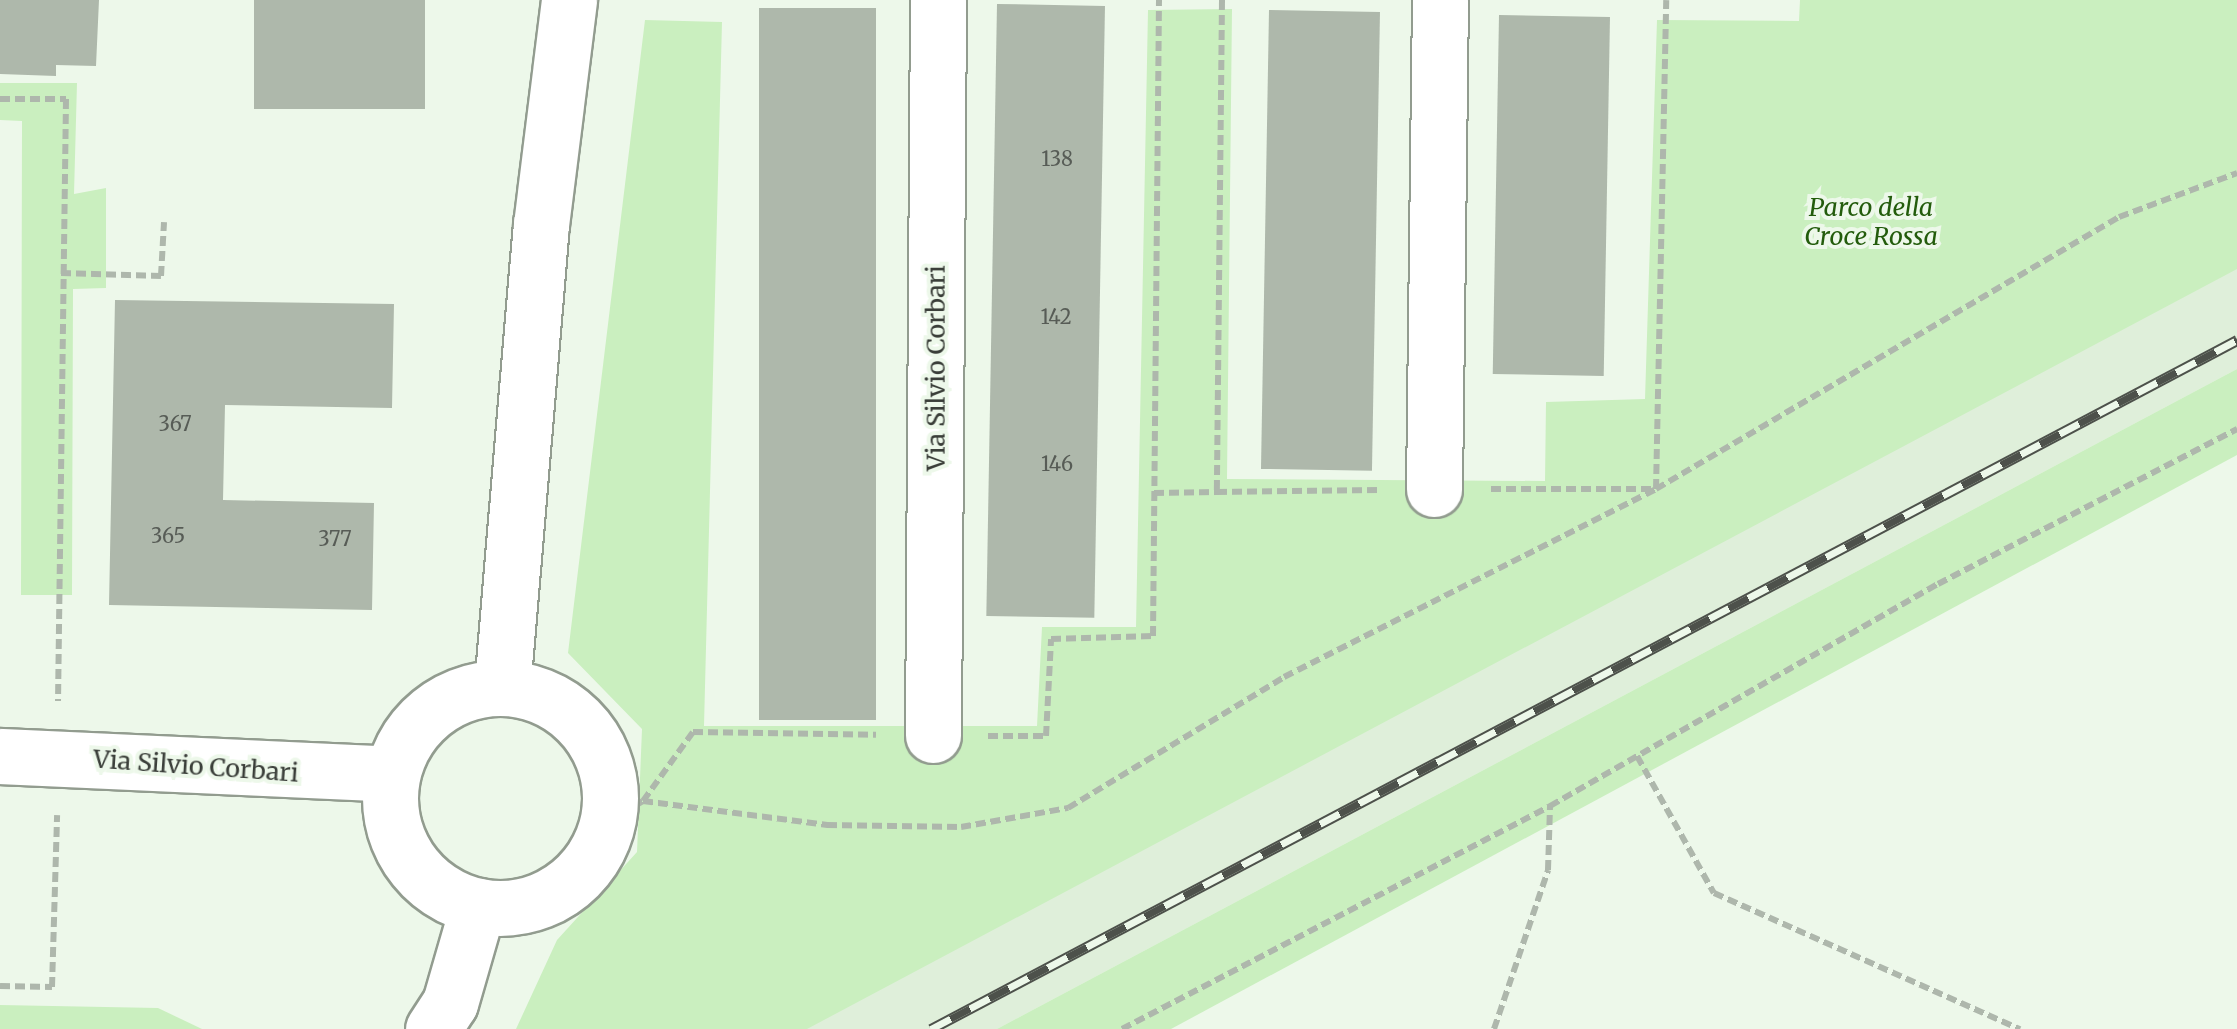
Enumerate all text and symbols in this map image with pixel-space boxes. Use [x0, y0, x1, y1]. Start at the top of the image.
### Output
house number: 138 [1041, 146, 1073, 170]
park label: Parco della Croce Rossa [1804, 193, 1938, 252]
street label: Via Silvio Corbari [921, 265, 951, 471]
house number: 142 [1040, 304, 1072, 328]
house number: 367 [158, 411, 192, 435]
house number: 146 [1041, 451, 1073, 475]
house number: 365 [151, 523, 185, 547]
house number: 377 [318, 526, 352, 550]
street label: Via Silvio Corbari [92, 744, 300, 788]

